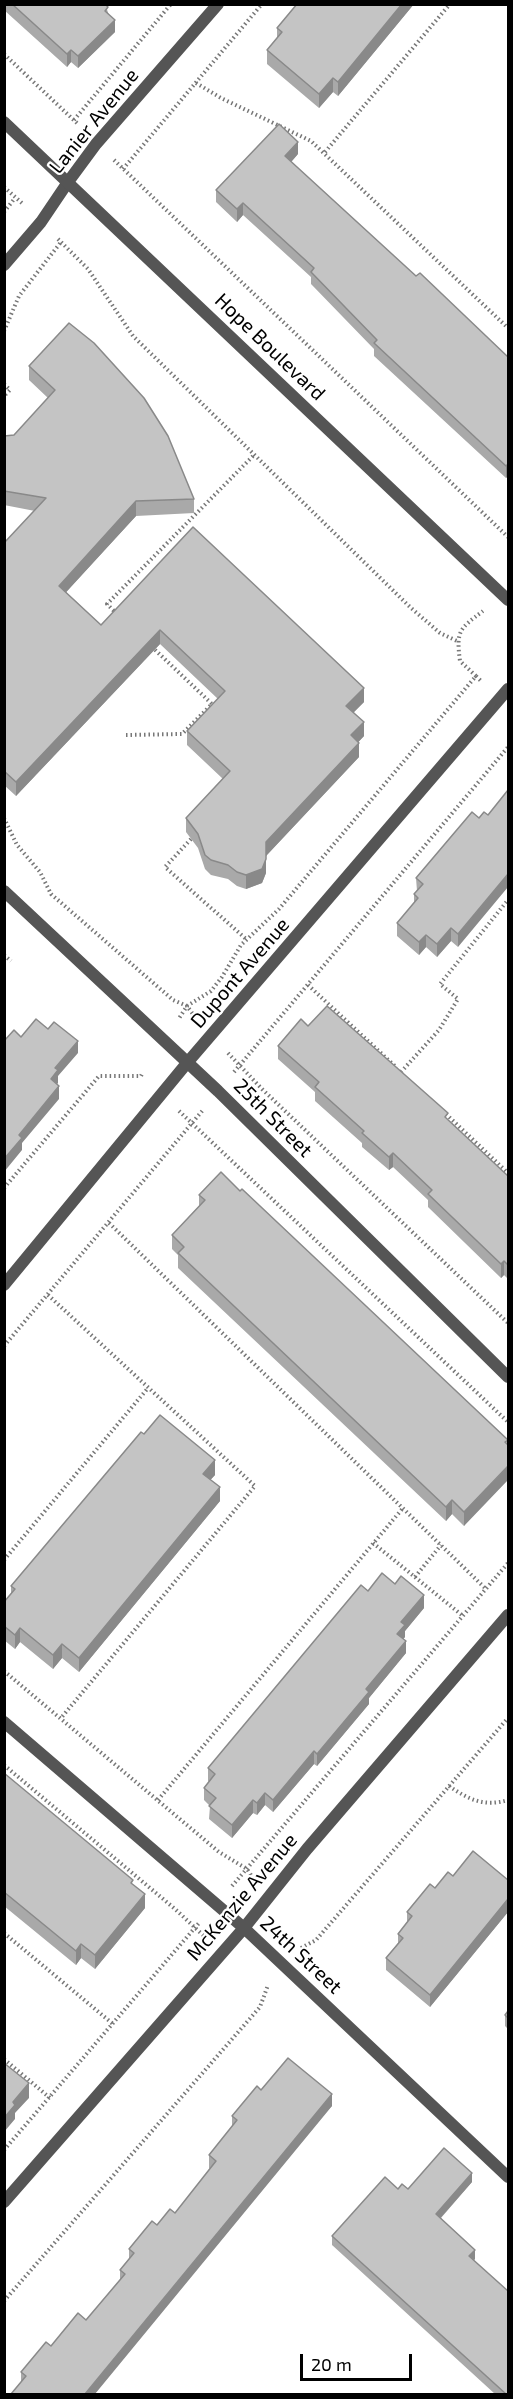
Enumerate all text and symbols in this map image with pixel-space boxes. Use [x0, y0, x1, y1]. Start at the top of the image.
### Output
street label: Lanier Avenue [44, 64, 144, 178]
street label: Hope Boulevard [210, 288, 330, 406]
street label: Dupont Avenue [186, 913, 294, 1033]
street label: 25th Street [229, 1074, 317, 1162]
street label: McKenzie Avenue [182, 1829, 302, 1965]
street label: 24th Street [255, 1911, 347, 1999]
scale bar [303, 2342, 416, 2380]
text: 20 m [311, 2353, 352, 2375]

